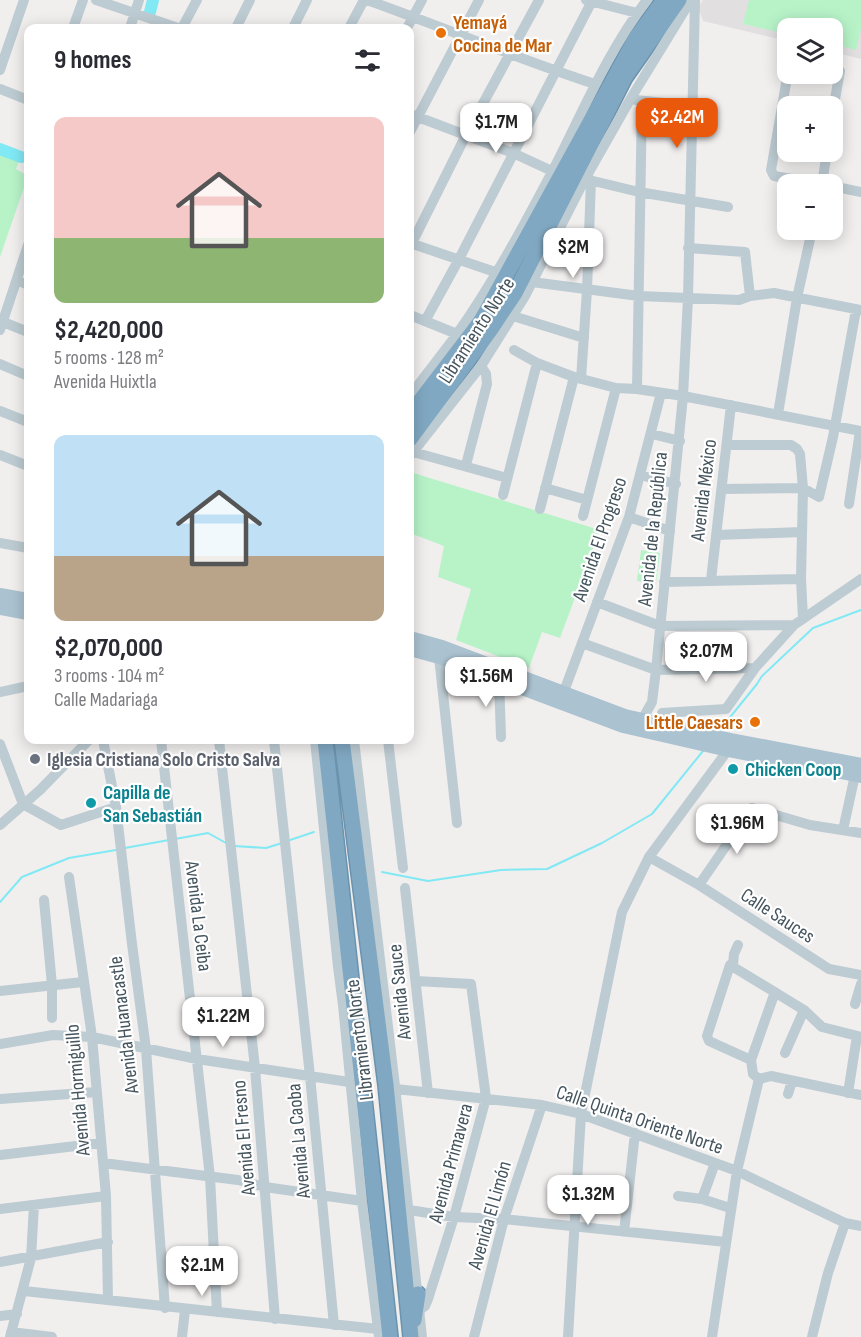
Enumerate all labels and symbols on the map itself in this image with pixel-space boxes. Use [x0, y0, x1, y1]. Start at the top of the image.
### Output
place label: Yemayá Cocina de Mar [453, 11, 552, 58]
marker: Yemayá Cocina de Mar [434, 26, 448, 40]
pin: $2.42M [628, 98, 726, 149]
pin: $1.7M [454, 103, 538, 154]
pin: $2M [544, 228, 602, 279]
street label: Libramiento Norte [434, 273, 520, 388]
street label: Avenida México [686, 438, 722, 544]
street label: Avenida de la República [633, 451, 673, 608]
street label: Avenida El Progreso [567, 474, 632, 605]
pin: $2.07M [657, 632, 755, 683]
pin: $1.56M [437, 657, 535, 708]
place label: Little Caesars [646, 711, 743, 735]
marker: Little Caesars [748, 715, 762, 729]
place label: Iglesia Cristiana Solo Cristo Salva [47, 748, 280, 772]
marker: Iglesia Cristiana Solo Cristo Salva [28, 752, 42, 766]
place label: Chicken Coop [745, 758, 842, 782]
marker: Chicken Coop [726, 762, 740, 776]
place label: Capilla de San Sebastián [103, 781, 202, 828]
marker: Capilla de San Sebastián [84, 796, 98, 810]
pin: $1.96M [688, 804, 786, 855]
street label: Avenida La Ceiba [179, 859, 217, 973]
street label: Calle Sauces [736, 883, 819, 949]
street label: Avenida Sauce [383, 943, 417, 1042]
street label: Avenida Huanacastle [104, 955, 144, 1096]
street label: Libramiento Norte [341, 978, 379, 1102]
pin: $1.22M [174, 997, 272, 1048]
street label: Avenida Hormiguillo [60, 1023, 96, 1158]
street label: Avenida El Fresno [227, 1079, 261, 1198]
street label: Calle Quinta Oriente Norte [553, 1080, 726, 1160]
street label: Avenida La Caoba [282, 1083, 316, 1200]
street label: Avenida Primavera [423, 1101, 478, 1226]
street label: Avenida El Limón [463, 1158, 517, 1273]
pin: $1.32M [539, 1175, 637, 1226]
pin: $2.1M [160, 1246, 244, 1297]

